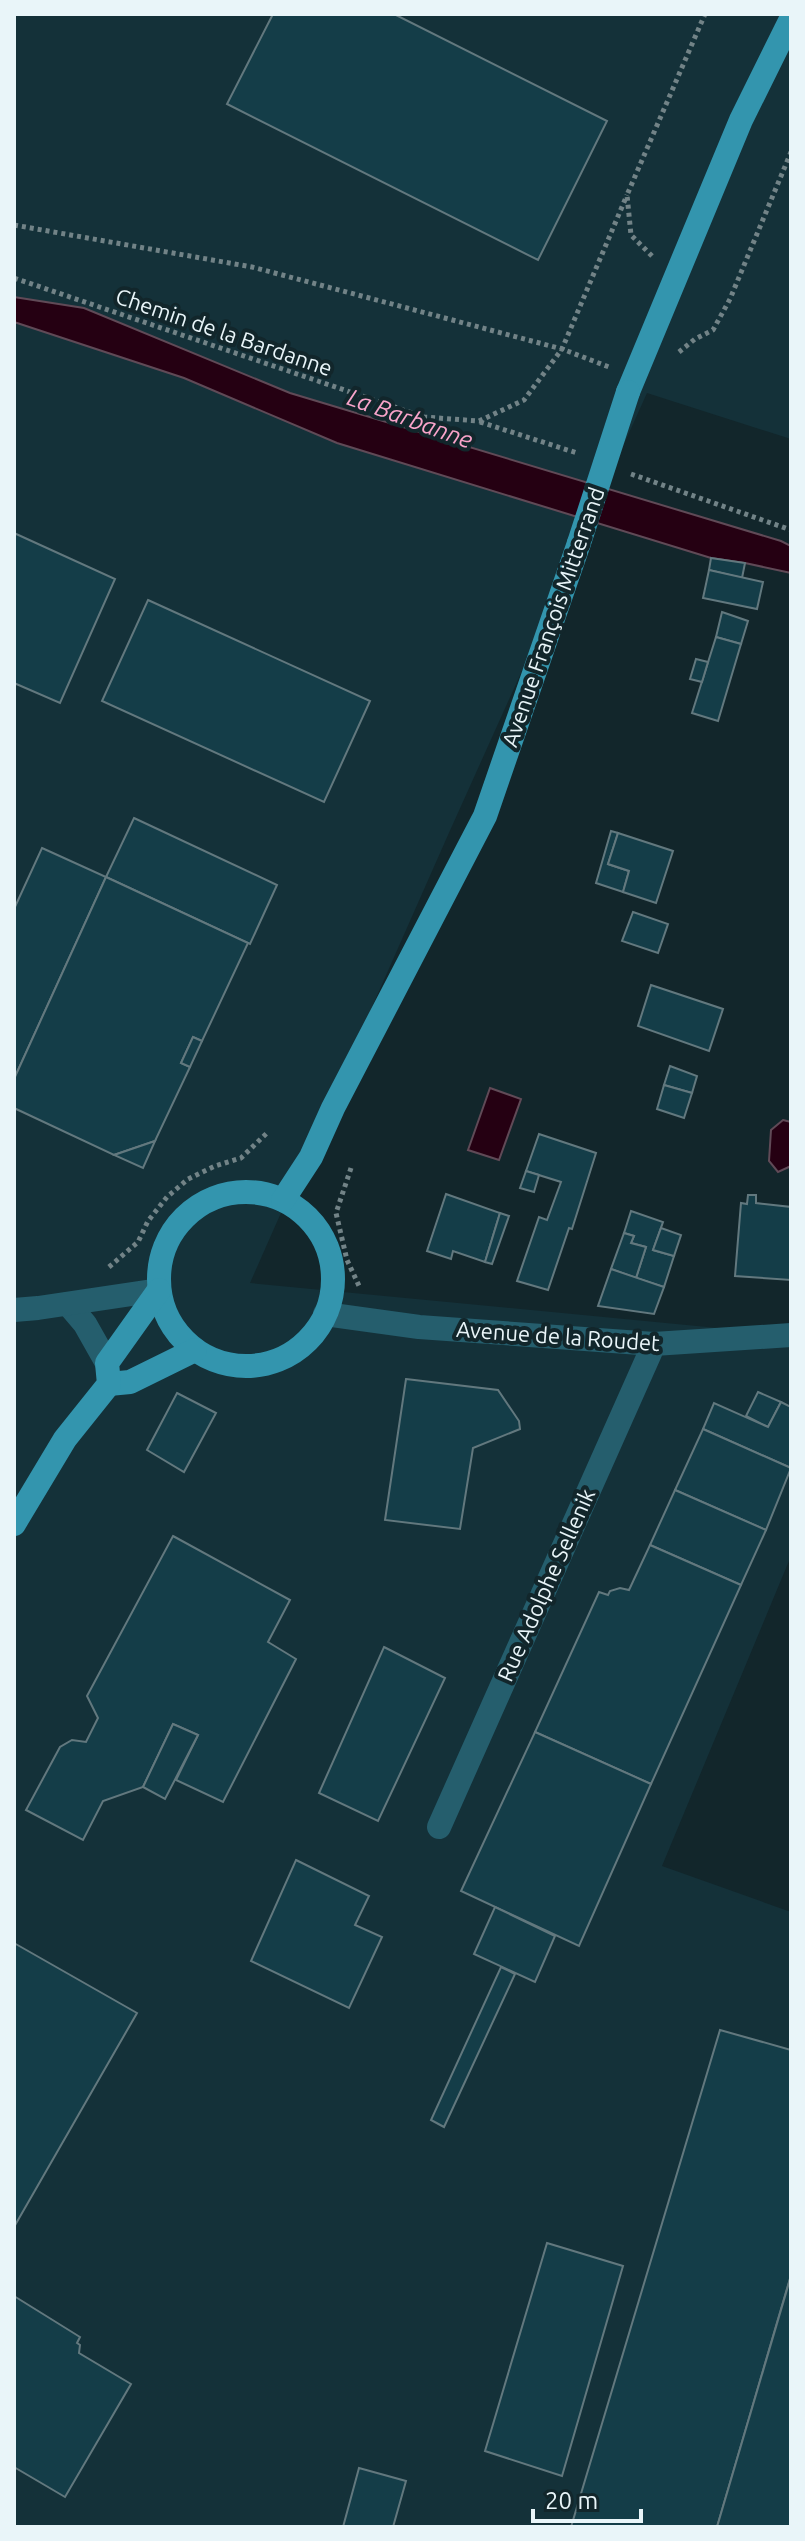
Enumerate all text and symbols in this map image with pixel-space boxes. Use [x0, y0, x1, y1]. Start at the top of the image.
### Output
street label: Chemin de la Bardanne [113, 283, 336, 380]
water label: La Barbanne [344, 383, 476, 454]
street label: Avenue François Mitterrand [496, 484, 609, 750]
street label: Avenue de la Roudet [455, 1316, 661, 1355]
street label: Rue Adolphe Sellenik [492, 1485, 599, 1685]
scale bar [533, 2473, 641, 2523]
text: 20 m [545, 2487, 598, 2514]

